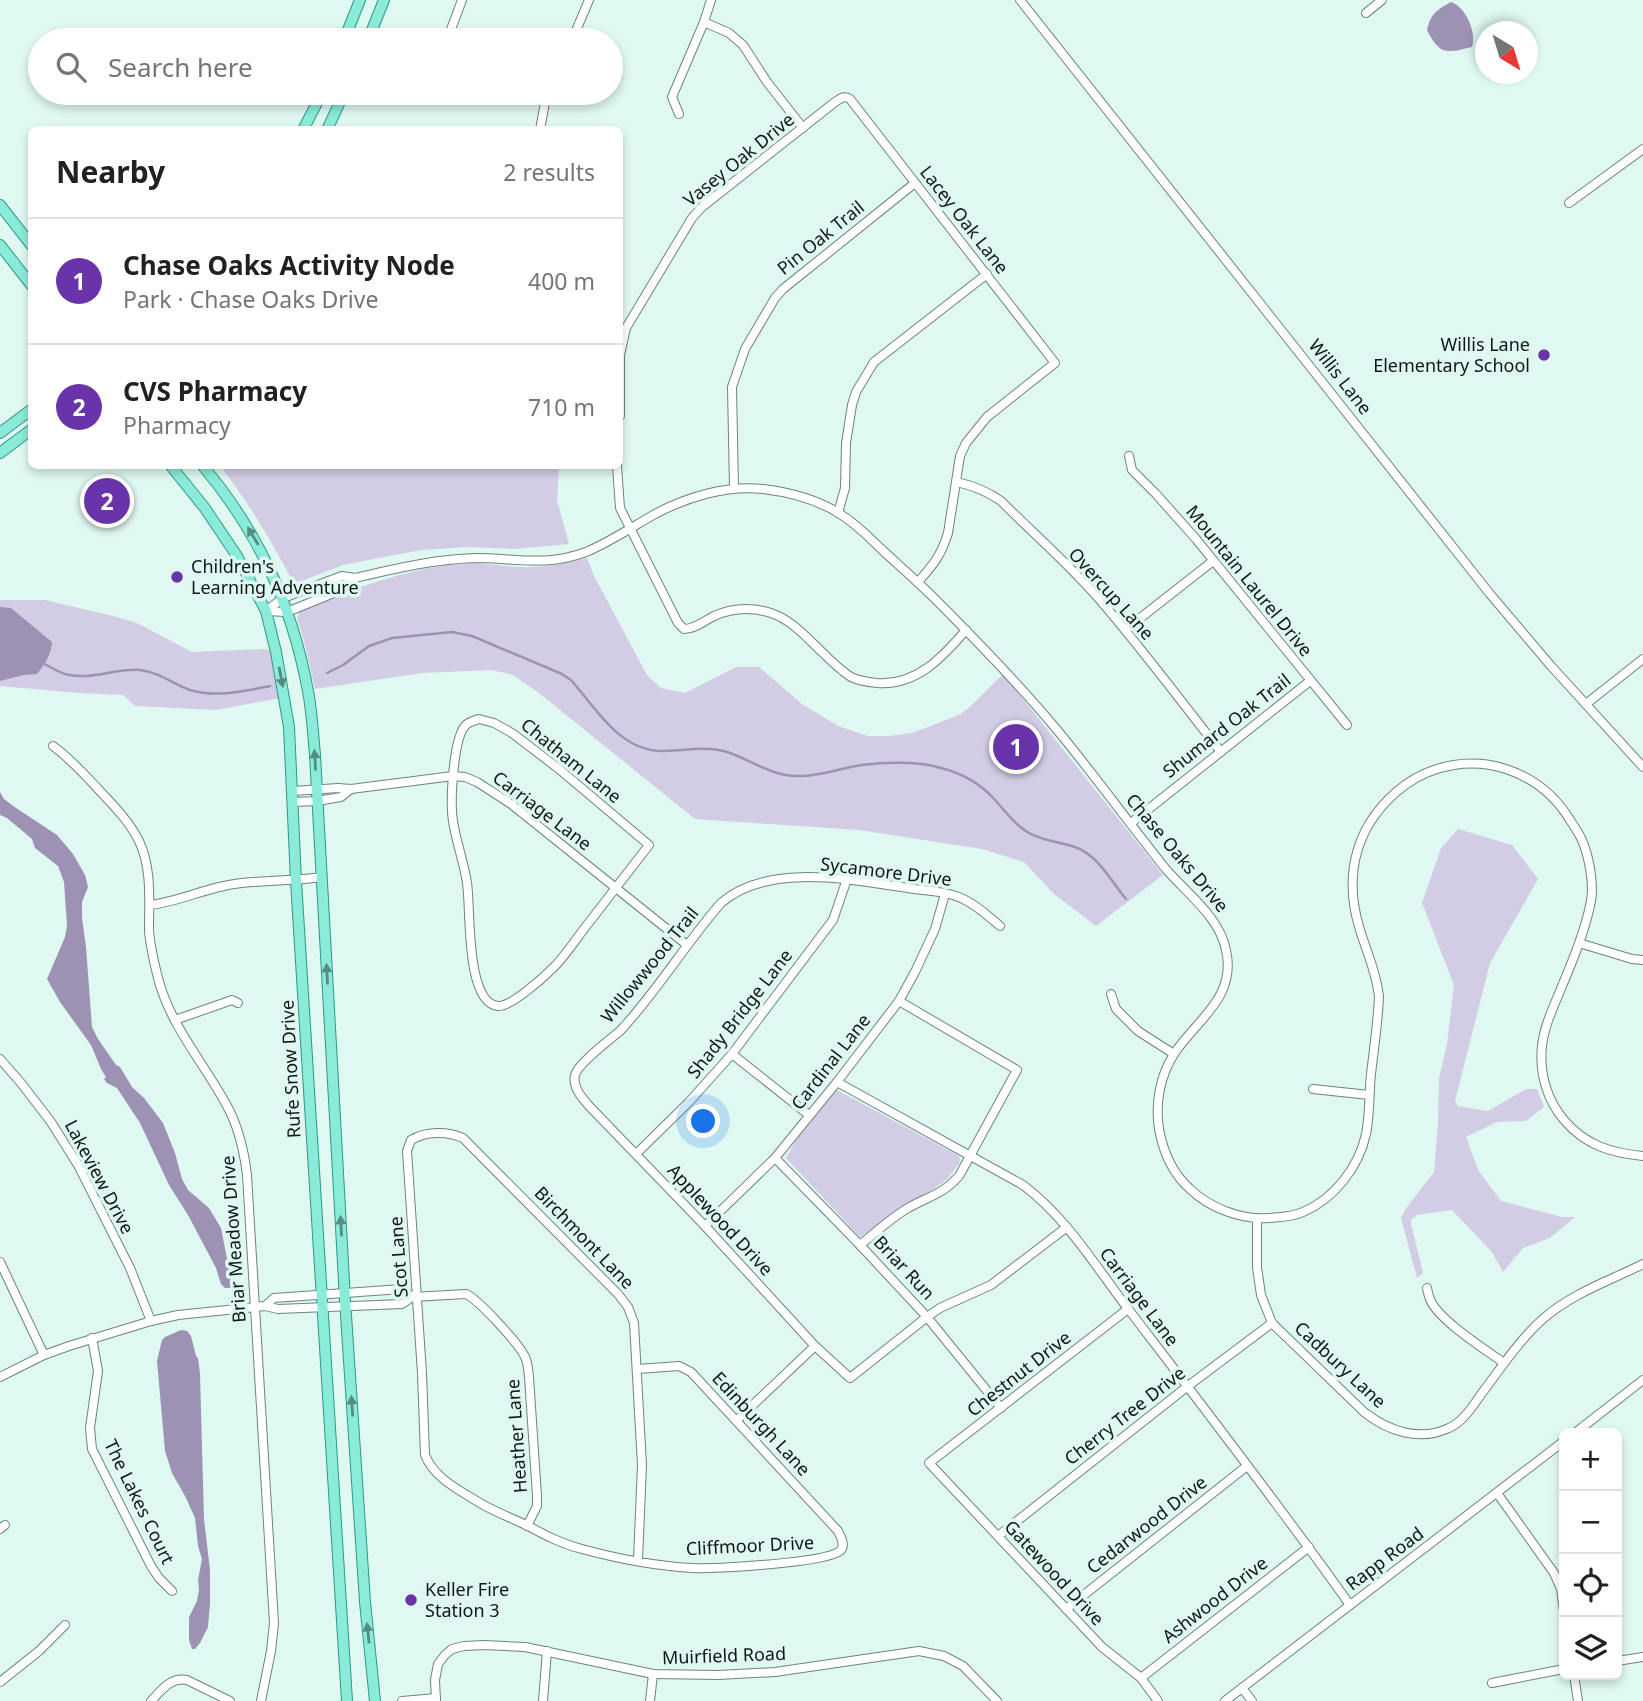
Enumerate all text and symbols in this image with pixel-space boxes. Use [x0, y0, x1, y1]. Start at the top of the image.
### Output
north arrow [1475, 21, 1538, 84]
search box [28, 28, 623, 105]
icon: search [52, 48, 90, 86]
text: Search here [108, 49, 253, 85]
street label: Vasey Oak Drive [678, 107, 799, 211]
text: Nearby [56, 151, 165, 192]
text: 2 results [503, 156, 595, 188]
street label: Lacey Oak Lane [915, 160, 1015, 278]
street label: Pin Oak Trail [772, 195, 869, 280]
text: Chase Oaks Activity Node [123, 247, 455, 283]
text: 1 [72, 265, 86, 297]
text: 400 m [528, 265, 595, 297]
text: Park · Chase Oaks Drive [123, 283, 378, 315]
place label: Willis Lane Elementary School [1373, 332, 1530, 377]
street label: Willis Lane [1304, 334, 1378, 419]
marker: Willis Lane Elementary School [1536, 347, 1552, 363]
text: CVS Pharmacy [123, 373, 307, 409]
text: 2 [72, 391, 86, 423]
text: 710 m [528, 391, 595, 423]
text: Pharmacy [123, 409, 231, 441]
pin: 2 [84, 475, 130, 527]
street label: Mountain Laurel Drive [1181, 500, 1318, 661]
one-way arrow [246, 527, 259, 546]
street label: Overcup Lane [1064, 542, 1160, 645]
place label: Children's Learning Adventure [191, 554, 359, 599]
marker: Children's Learning Adventure [169, 569, 185, 585]
one-way arrow [275, 666, 286, 688]
street label: Shumard Oak Trail [1158, 668, 1295, 783]
street label: Chatham Lane [516, 712, 627, 808]
pin: 1 [993, 721, 1039, 773]
one-way arrow [310, 748, 321, 770]
street label: Carriage Lane [488, 765, 597, 855]
street label: Chase Oaks Drive [1121, 788, 1234, 917]
street label: Sycamore Drive [819, 851, 953, 891]
street label: Willowwood Trail [595, 901, 703, 1027]
street label: Shady Bridge Lane [681, 944, 797, 1083]
one-way arrow [321, 963, 332, 985]
street label: Rufe Snow Drive [274, 999, 306, 1139]
street label: Cardinal Lane [785, 1008, 875, 1114]
your location [686, 1104, 720, 1138]
street label: Lakeview Drive [60, 1115, 140, 1238]
street label: Briar Meadow Drive [215, 1155, 251, 1323]
street label: Applewood Drive [663, 1158, 779, 1280]
street label: Birchmont Lane [530, 1181, 640, 1294]
one-way arrow [335, 1214, 346, 1236]
street label: Scot Lane [383, 1216, 413, 1299]
street label: Briar Run [869, 1230, 941, 1305]
street label: Carriage Lane [1095, 1242, 1185, 1351]
street label: Cadbury Lane [1290, 1316, 1392, 1413]
street label: Chestnut Drive [961, 1325, 1075, 1421]
street label: Cherry Tree Drive [1059, 1360, 1190, 1470]
street label: Edinburgh Lane [707, 1366, 816, 1480]
street label: Heather Lane [500, 1378, 532, 1494]
one-way arrow [346, 1395, 357, 1417]
map controls [1559, 1428, 1622, 1680]
button: + [1559, 1428, 1622, 1491]
street label: The Lakes Court [99, 1435, 181, 1568]
street label: Cedarwood Drive [1081, 1470, 1211, 1579]
button: − [1559, 1491, 1622, 1554]
street label: Gatewood Drive [1000, 1515, 1110, 1630]
street label: Rapp Road [1341, 1521, 1428, 1595]
street label: Cliffmoor Drive [685, 1530, 815, 1560]
street label: Ashwood Drive [1157, 1551, 1272, 1648]
button: locate [1559, 1554, 1622, 1617]
place label: Keller Fire Station 3 [425, 1577, 509, 1622]
marker: Keller Fire Station 3 [403, 1592, 419, 1608]
button: layers [1559, 1617, 1622, 1680]
one-way arrow [363, 1622, 374, 1644]
street label: Muirfield Road [661, 1641, 786, 1669]

